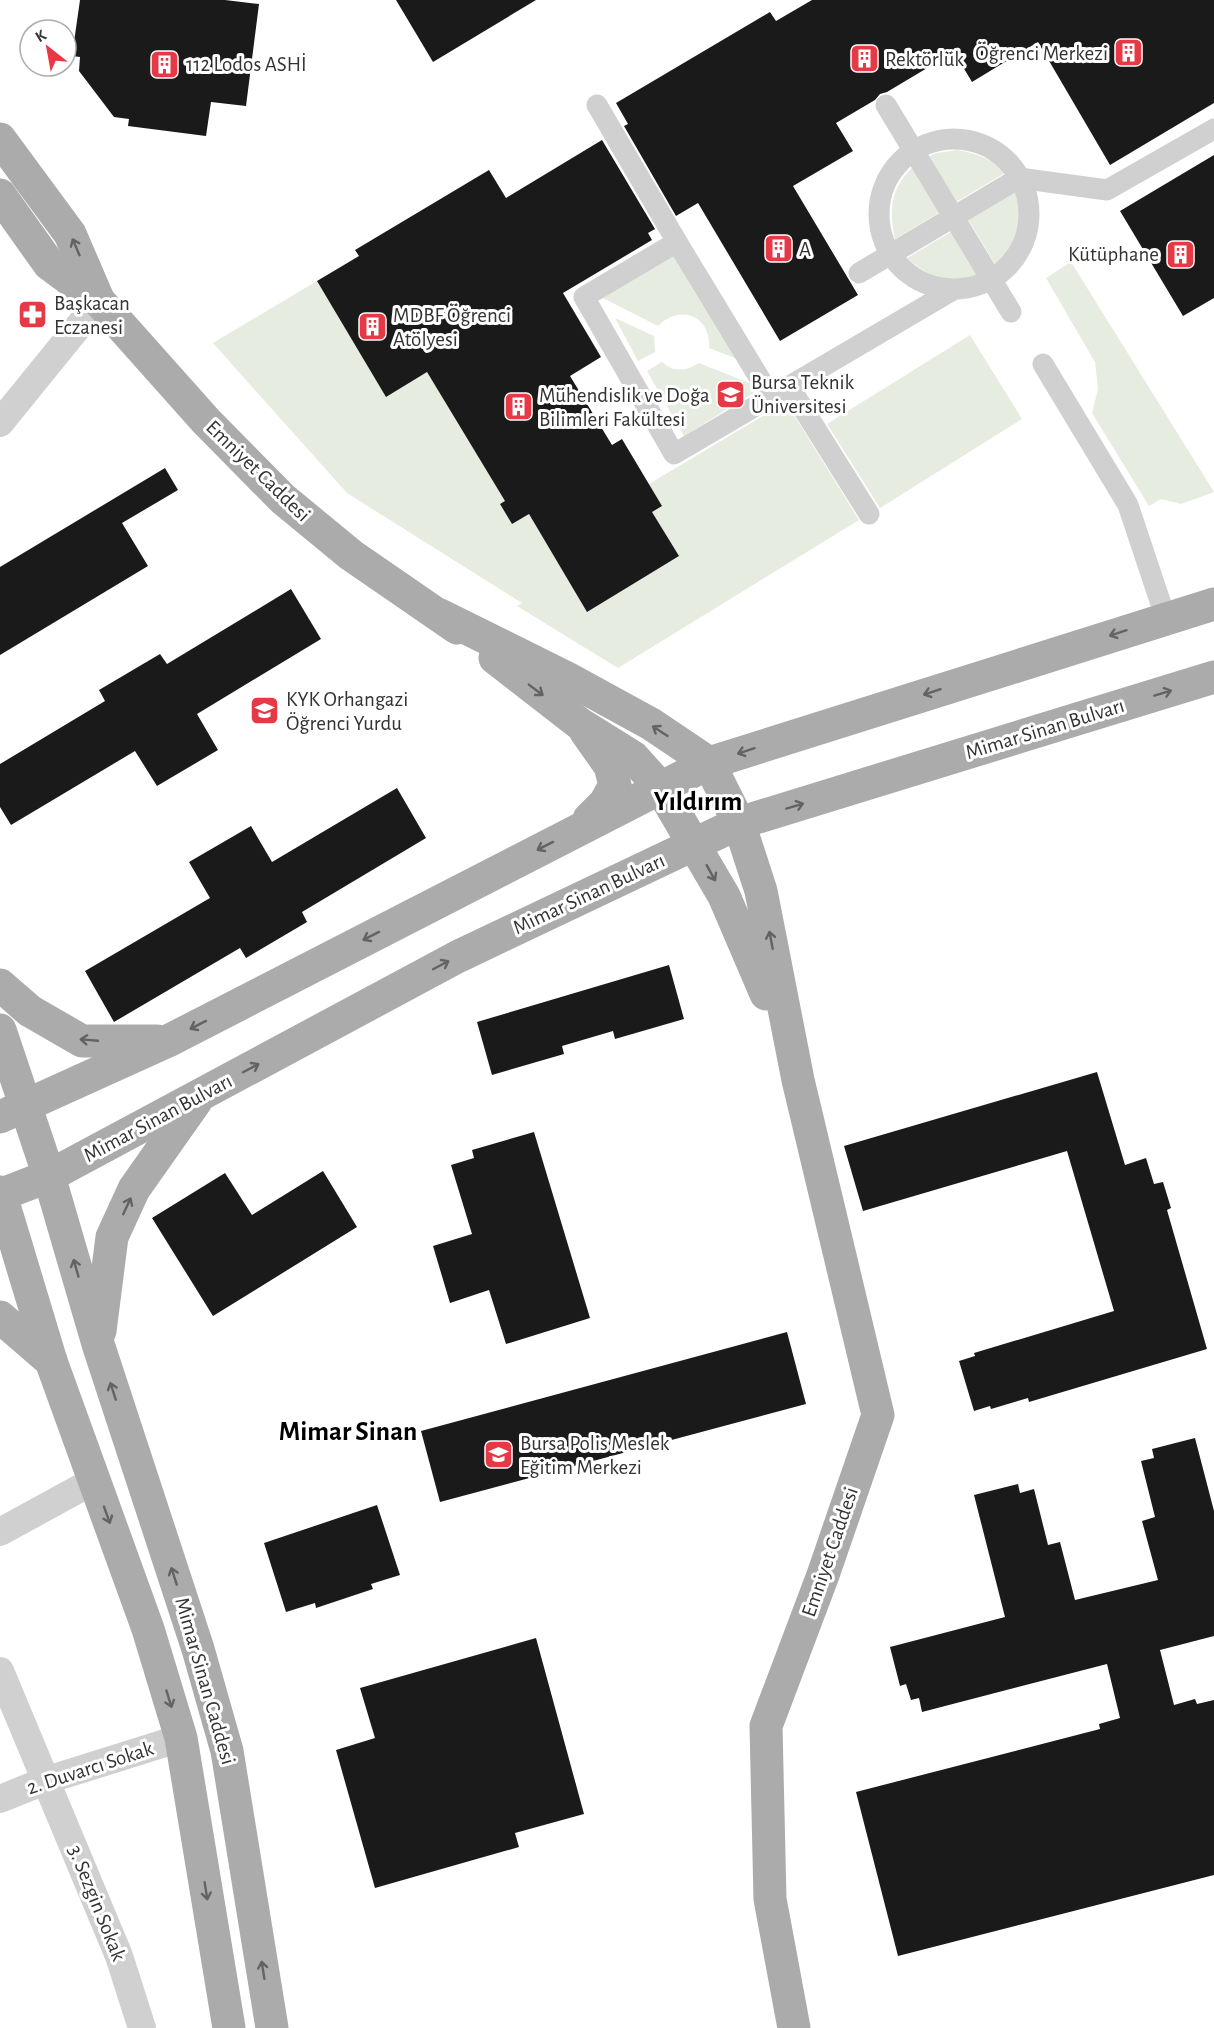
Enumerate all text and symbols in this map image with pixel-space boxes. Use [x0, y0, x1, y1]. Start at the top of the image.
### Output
north arrow [18, 18, 78, 78]
text: K [33, 26, 49, 45]
building icon: Öğrenci Merkezi [1113, 37, 1145, 69]
place label: Öğrenci Merkezi [975, 42, 1108, 64]
building icon: Rektörlük [848, 43, 880, 75]
building icon: 112 Lodos ASHİ [149, 48, 181, 80]
place label: Rektörlük [885, 49, 964, 70]
place label: 112 Lodos ASHİ [186, 53, 307, 75]
building icon: A [762, 233, 794, 265]
one-way arrow [70, 238, 81, 257]
building icon: Kütüphane [1164, 238, 1196, 270]
place label: A [799, 239, 811, 260]
place label: Kütüphane [1068, 244, 1159, 265]
place label: Başkacan Eczanesi [54, 293, 130, 338]
pharmacy icon: Başkacan Eczanesi [17, 299, 49, 331]
place label: MDBF Öğrenci Atölyesi [393, 304, 511, 350]
building icon: MDBF Öğrenci Atölyesi [356, 311, 388, 343]
place label: Bursa Teknik Üniversitesi [751, 372, 855, 417]
school or university icon: Bursa Teknik Üniversitesi [714, 378, 746, 410]
place label: Mühendislik ve Doğa Bilimleri Fakültesi [539, 385, 710, 430]
building icon: Mühendislik ve Doğa Bilimleri Fakültesi [502, 391, 534, 423]
street label: Emniyet Caddesi [202, 416, 314, 526]
one-way arrow [1109, 629, 1128, 640]
one-way arrow [528, 684, 544, 697]
one-way arrow [1153, 687, 1172, 698]
one-way arrow [923, 688, 942, 699]
place label: KYK Orhangazi Öğrenci Yurdu [286, 689, 408, 734]
school or university icon: KYK Orhangazi Öğrenci Yurdu [249, 695, 281, 727]
street label: Mimar Sinan Bulvarı [963, 695, 1127, 763]
one-way arrow [653, 725, 669, 737]
one-way arrow [737, 747, 756, 758]
district label: Yıldırım [654, 788, 742, 815]
one-way arrow [785, 800, 804, 811]
one-way arrow [536, 841, 554, 852]
street label: Mimar Sinan Bulvarı [510, 850, 668, 938]
one-way arrow [706, 863, 717, 881]
one-way arrow [363, 931, 381, 942]
one-way arrow [765, 931, 776, 950]
one-way arrow [432, 959, 449, 971]
one-way arrow [190, 1020, 208, 1032]
one-way arrow [79, 1034, 99, 1045]
one-way arrow [242, 1062, 259, 1074]
street label: Mimar Sinan Bulvarı [80, 1070, 236, 1166]
one-way arrow [122, 1197, 133, 1215]
one-way arrow [70, 1259, 81, 1278]
one-way arrow [107, 1382, 118, 1401]
district label: Mimar Sinan [279, 1418, 417, 1445]
place label: Bursa Polis Meslek Eğitim Merkezi [520, 1433, 670, 1478]
school or university icon: Bursa Polis Meslek Eğitim Merkezi [483, 1439, 515, 1471]
street label: Emniyet Caddesi [798, 1484, 862, 1620]
one-way arrow [102, 1505, 113, 1524]
one-way arrow [168, 1567, 179, 1586]
street label: Mimar Sinan Caddesi [171, 1595, 239, 1767]
one-way arrow [164, 1689, 175, 1708]
street label: 2. Duvarcı Sokak [24, 1738, 156, 1798]
street label: 3. Sezgin Sokak [64, 1842, 130, 1964]
one-way arrow [201, 1880, 212, 1900]
one-way arrow [257, 1961, 268, 1981]

